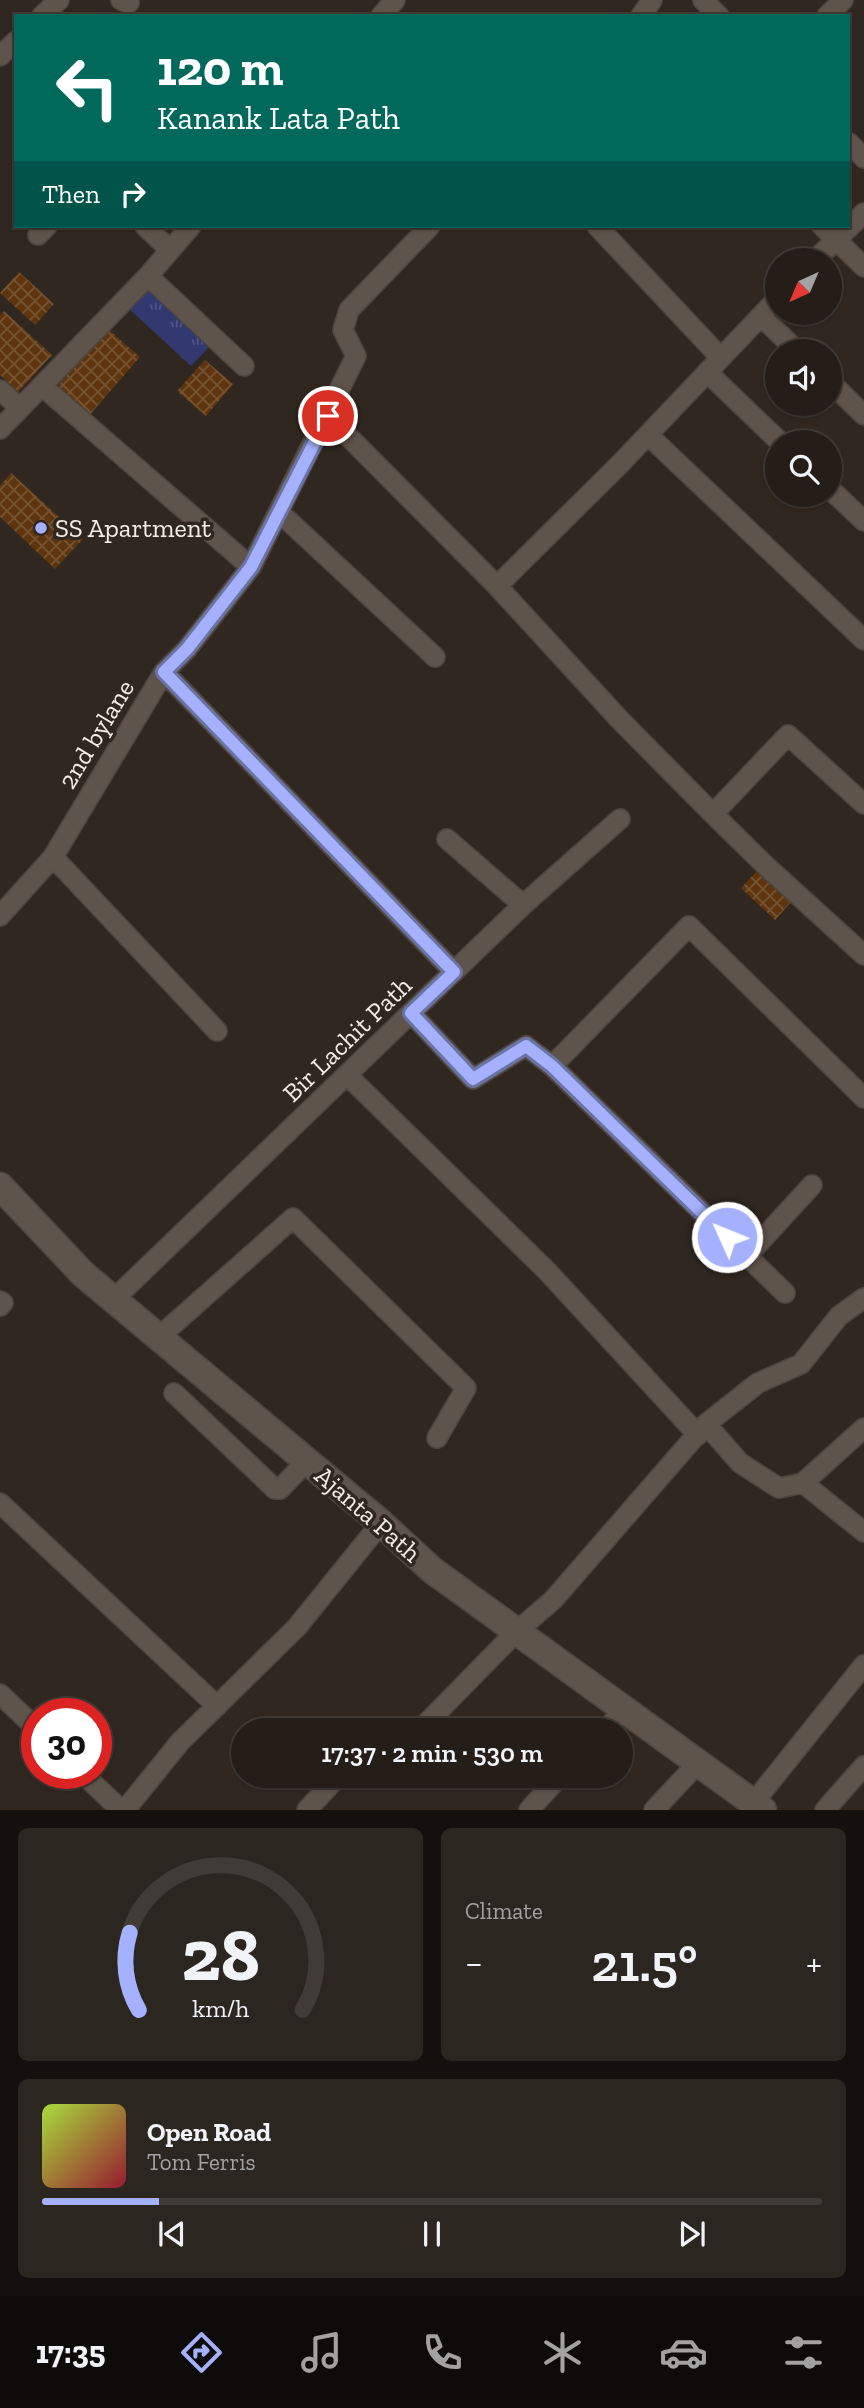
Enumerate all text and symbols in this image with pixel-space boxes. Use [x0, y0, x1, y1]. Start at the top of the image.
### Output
text: 120 m [157, 39, 283, 98]
icon: left [42, 42, 133, 133]
text: Kanank Lata Path [157, 99, 400, 137]
icon: right [114, 175, 152, 213]
text: Then [42, 178, 100, 210]
north arrow [765, 248, 842, 326]
map controls [765, 248, 842, 507]
button: sound [765, 339, 842, 416]
pin [298, 386, 358, 446]
icon: arrive [309, 397, 347, 435]
button: search [765, 430, 842, 507]
place label: SS Apartment [55, 512, 212, 544]
marker: SS Apartment [33, 520, 49, 536]
street label: 2nd bylane [51, 674, 141, 794]
street label: Bir Lachit Path [276, 969, 419, 1109]
position arrow [690, 1200, 764, 1274]
street label: Ajanta Path [308, 1459, 428, 1569]
speed limit sign: 30 [21, 1698, 112, 1789]
text: 17:37 · 2 min · 530 m [321, 1737, 543, 1769]
text: Climate [465, 1897, 543, 1925]
text: 28 [181, 1912, 260, 2000]
text: 21.5° [591, 1932, 697, 1994]
text: − [465, 1940, 483, 1986]
text: + [806, 1940, 822, 1986]
text: km/h [192, 1993, 249, 2023]
text: Open Road [147, 2116, 271, 2148]
text: Tom Ferris [147, 2148, 256, 2176]
icon: previous [153, 2215, 191, 2253]
icon: pause [413, 2215, 451, 2253]
icon: next [673, 2215, 711, 2253]
icon: directions [177, 2328, 226, 2377]
icon: music [297, 2328, 346, 2377]
icon: phone [418, 2328, 467, 2377]
icon: climate [538, 2328, 587, 2377]
icon: car [659, 2328, 708, 2377]
icon: filters [779, 2328, 828, 2377]
text: 17:35 [36, 2333, 106, 2371]

